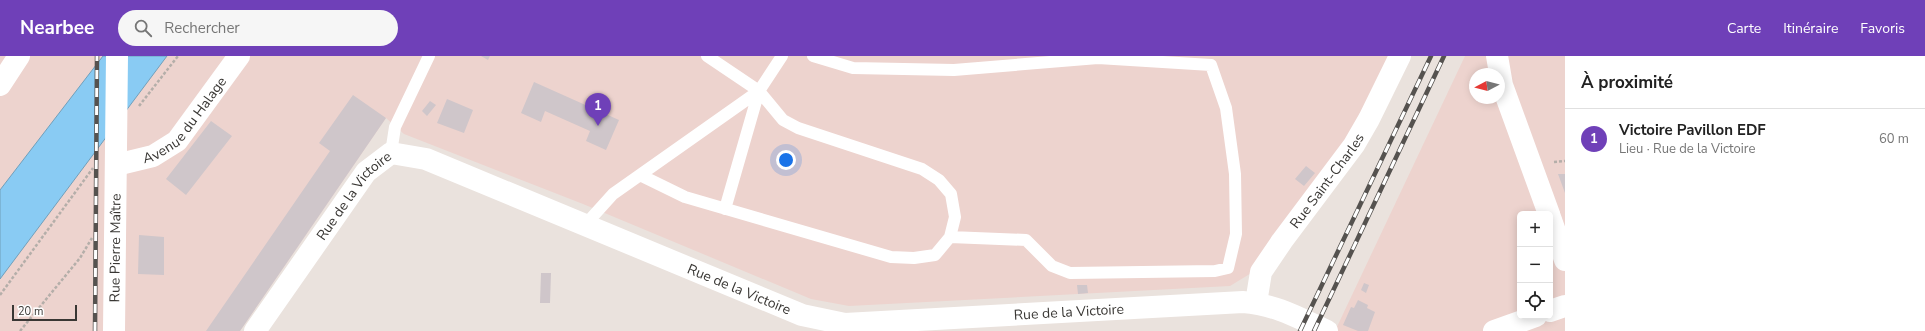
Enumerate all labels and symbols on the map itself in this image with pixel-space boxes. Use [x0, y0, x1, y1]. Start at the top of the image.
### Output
north arrow [1469, 68, 1505, 104]
street label: Avenue du Halage [141, 73, 230, 168]
pin: 1 [585, 93, 611, 126]
street label: Rue Saint-Charles [1285, 129, 1369, 232]
street label: Rue de la Victoire [312, 147, 395, 244]
your location [776, 150, 796, 170]
street label: Rue Pierre Maître [105, 193, 125, 303]
street label: Rue de la Victoire [685, 259, 794, 319]
street label: Rue de la Victoire [1013, 299, 1124, 324]
scale bar [12, 303, 77, 322]

